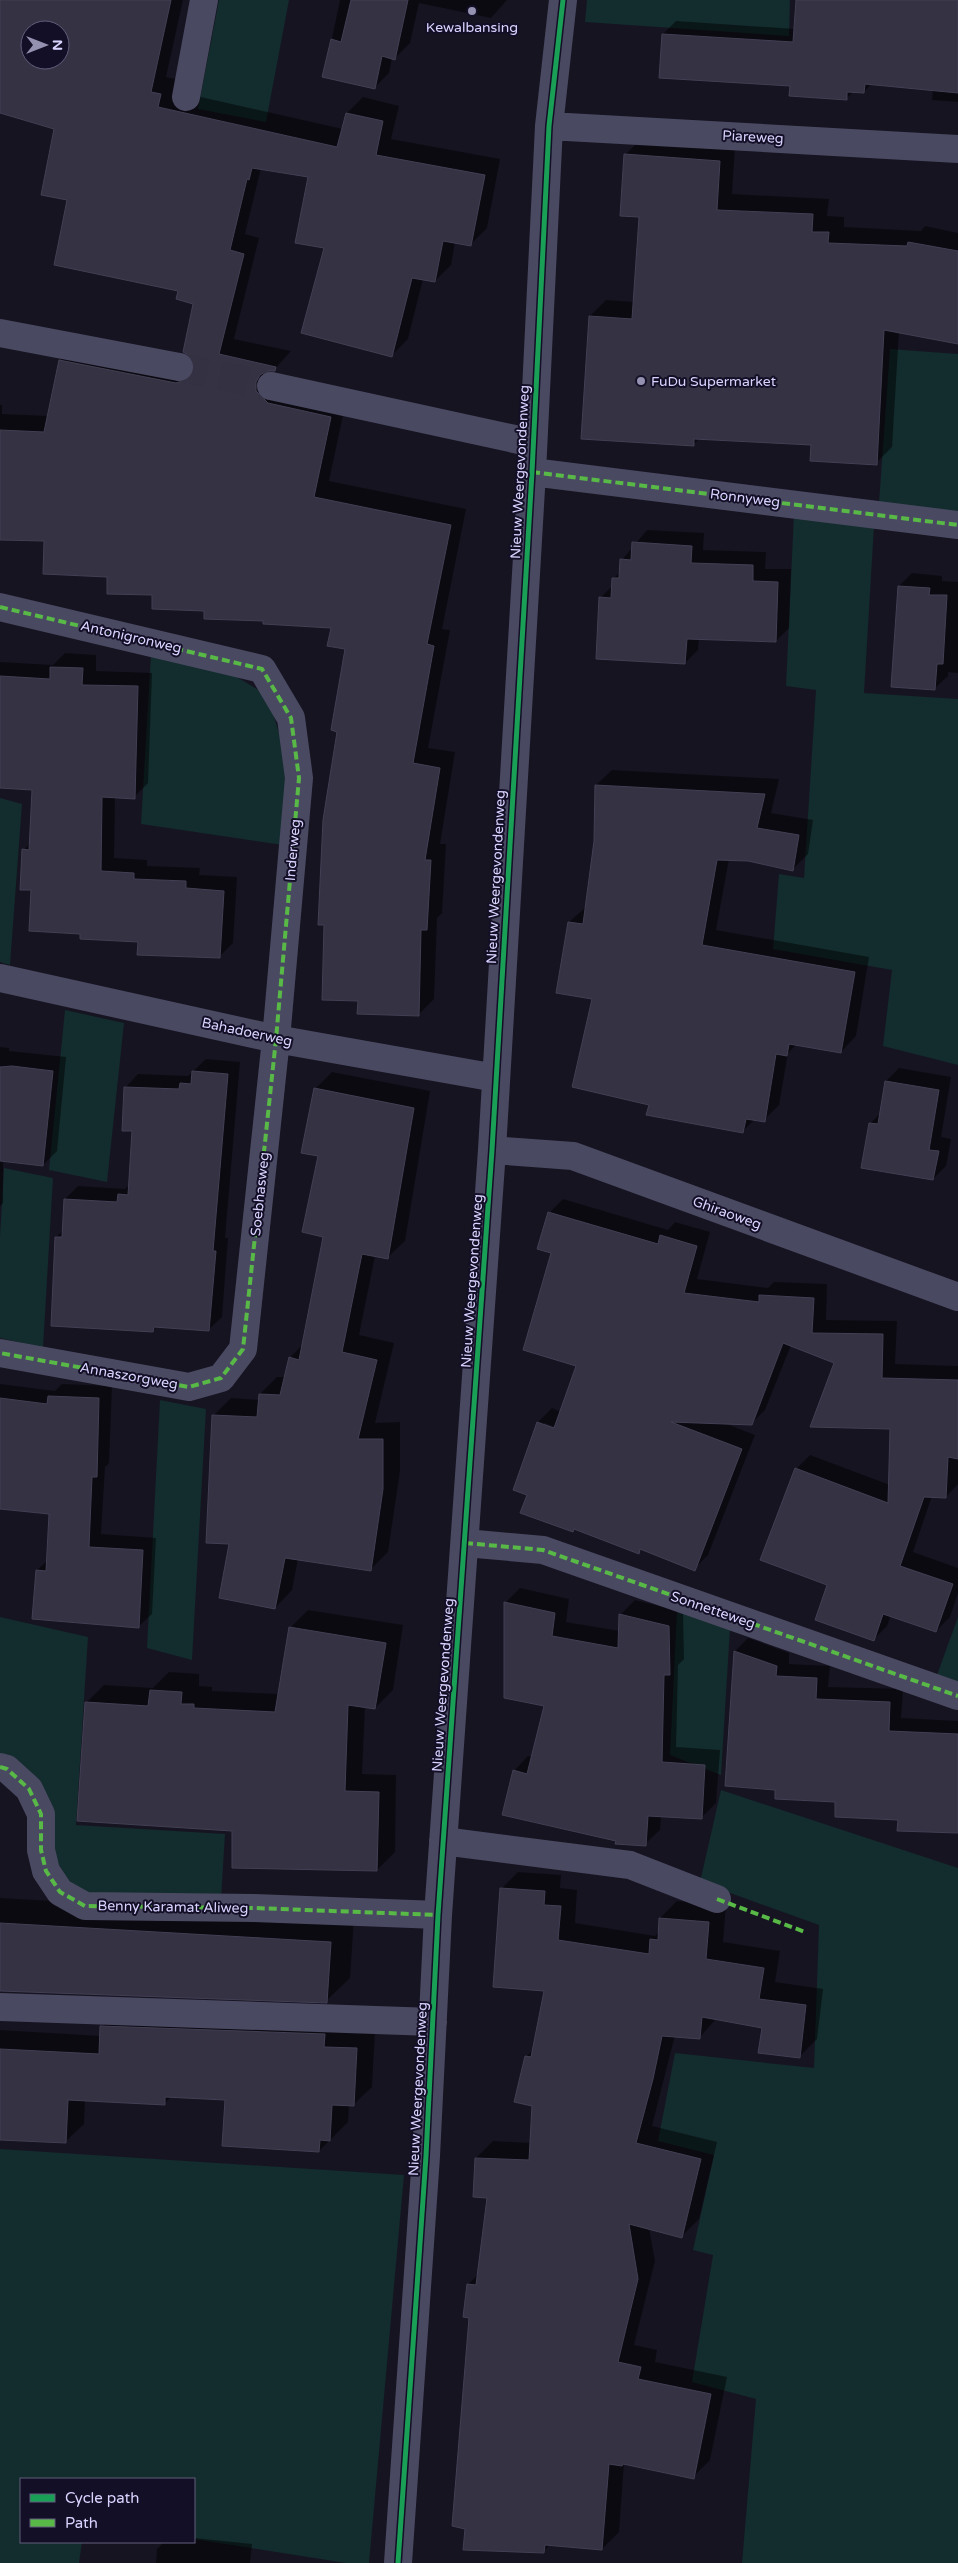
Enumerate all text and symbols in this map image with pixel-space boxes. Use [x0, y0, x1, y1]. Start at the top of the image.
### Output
marker: Kewalbansing [466, 5, 478, 17]
place label: Kewalbansing [426, 19, 518, 36]
north arrow [20, 20, 70, 70]
text: N [49, 39, 66, 51]
street label: Piareweg [722, 127, 784, 147]
place label: FuDu Supermarket [651, 373, 777, 390]
marker: FuDu Supermarket [635, 375, 647, 387]
street label: Nieuw Weergevondenweg [507, 385, 533, 559]
street label: Ronnyweg [709, 485, 781, 511]
street label: Antonigronweg [79, 617, 183, 657]
street label: Nieuw Weergevondenweg [483, 790, 509, 964]
street label: Inderweg [282, 818, 304, 882]
street label: Bahadoerweg [200, 1014, 294, 1050]
street label: Soebhasweg [247, 1151, 273, 1237]
street label: Nieuw Weergevondenweg [457, 1193, 487, 1369]
street label: Ghiraoweg [690, 1193, 764, 1233]
street label: Annaszorgweg [79, 1359, 179, 1393]
street label: Sonnetteweg [668, 1588, 758, 1632]
street label: Nieuw Weergevondenweg [428, 1597, 458, 1773]
street label: Benny Karamat Aliweg [97, 1897, 249, 1917]
street label: Nieuw Weergevondenweg [405, 2002, 431, 2176]
legend [20, 2478, 195, 2543]
text: Cycle path [65, 2489, 139, 2507]
text: Path [65, 2514, 98, 2532]

